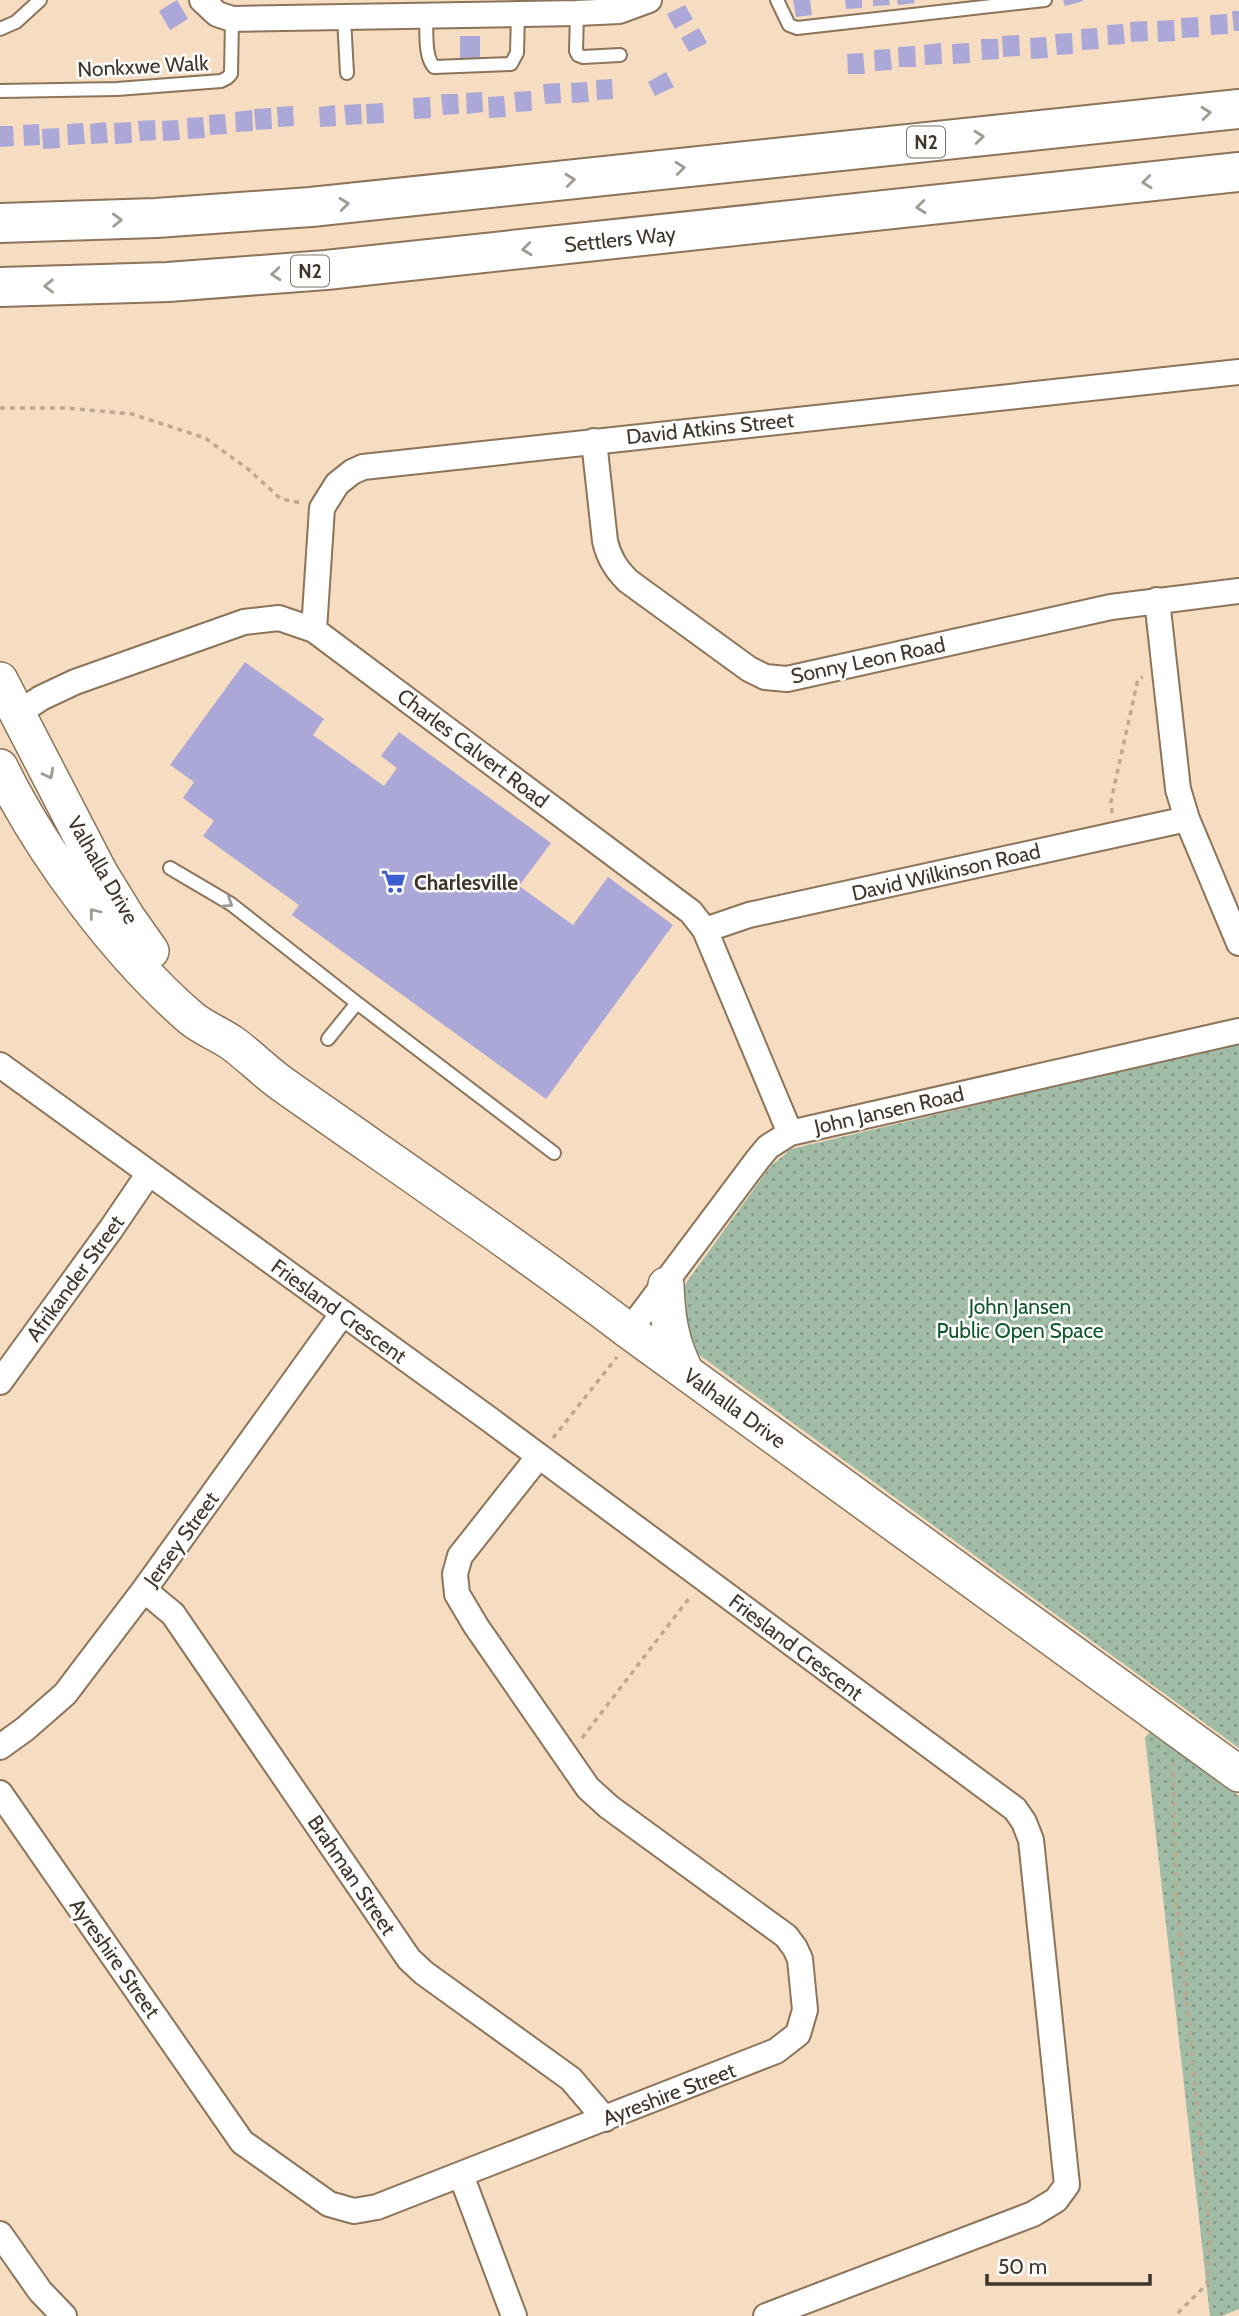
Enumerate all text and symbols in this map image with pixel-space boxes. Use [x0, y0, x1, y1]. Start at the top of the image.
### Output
street label: Nonkxwe Walk [77, 50, 210, 82]
one-way arrow [1200, 106, 1211, 121]
road number: N2 [907, 126, 945, 158]
one-way arrow [974, 129, 985, 144]
one-way arrow [674, 161, 686, 176]
one-way arrow [565, 173, 576, 188]
one-way arrow [1141, 174, 1152, 189]
one-way arrow [338, 196, 350, 211]
one-way arrow [915, 199, 926, 214]
one-way arrow [112, 212, 123, 227]
street label: Settlers Way [563, 221, 677, 257]
one-way arrow [521, 241, 533, 256]
road number: N2 [291, 256, 329, 286]
one-way arrow [271, 266, 282, 281]
one-way arrow [44, 279, 55, 294]
street label: David Atkins Street [625, 407, 795, 449]
street label: Sonny Leon Road [789, 631, 947, 689]
street label: Charles Calvert Road [392, 683, 554, 813]
one-way arrow [41, 767, 55, 779]
street label: Valhalla Drive [62, 812, 144, 929]
street label: David Wilkinson Road [849, 838, 1043, 906]
supermarket icon: Charlesville [380, 868, 408, 896]
place label: Charlesville [414, 870, 518, 895]
one-way arrow [221, 895, 234, 908]
one-way arrow [89, 909, 102, 921]
street label: John Jansen Road [811, 1081, 966, 1140]
street label: Afrikander Street [21, 1210, 129, 1346]
street label: Friesland Crescent [266, 1254, 412, 1368]
park label: John Jansen Public Open Space [936, 1294, 1104, 1343]
street label: Valhalla Drive [679, 1363, 791, 1454]
street label: Jersey Street [138, 1487, 224, 1592]
street label: Friesland Crescent [724, 1589, 868, 1705]
street label: Brahman Street [303, 1810, 401, 1940]
street label: Ayreshire Street [65, 1893, 165, 2023]
street label: Ayreshire Street [599, 2057, 739, 2131]
scale bar [987, 2242, 1150, 2286]
text: 50 m [998, 2254, 1047, 2279]

